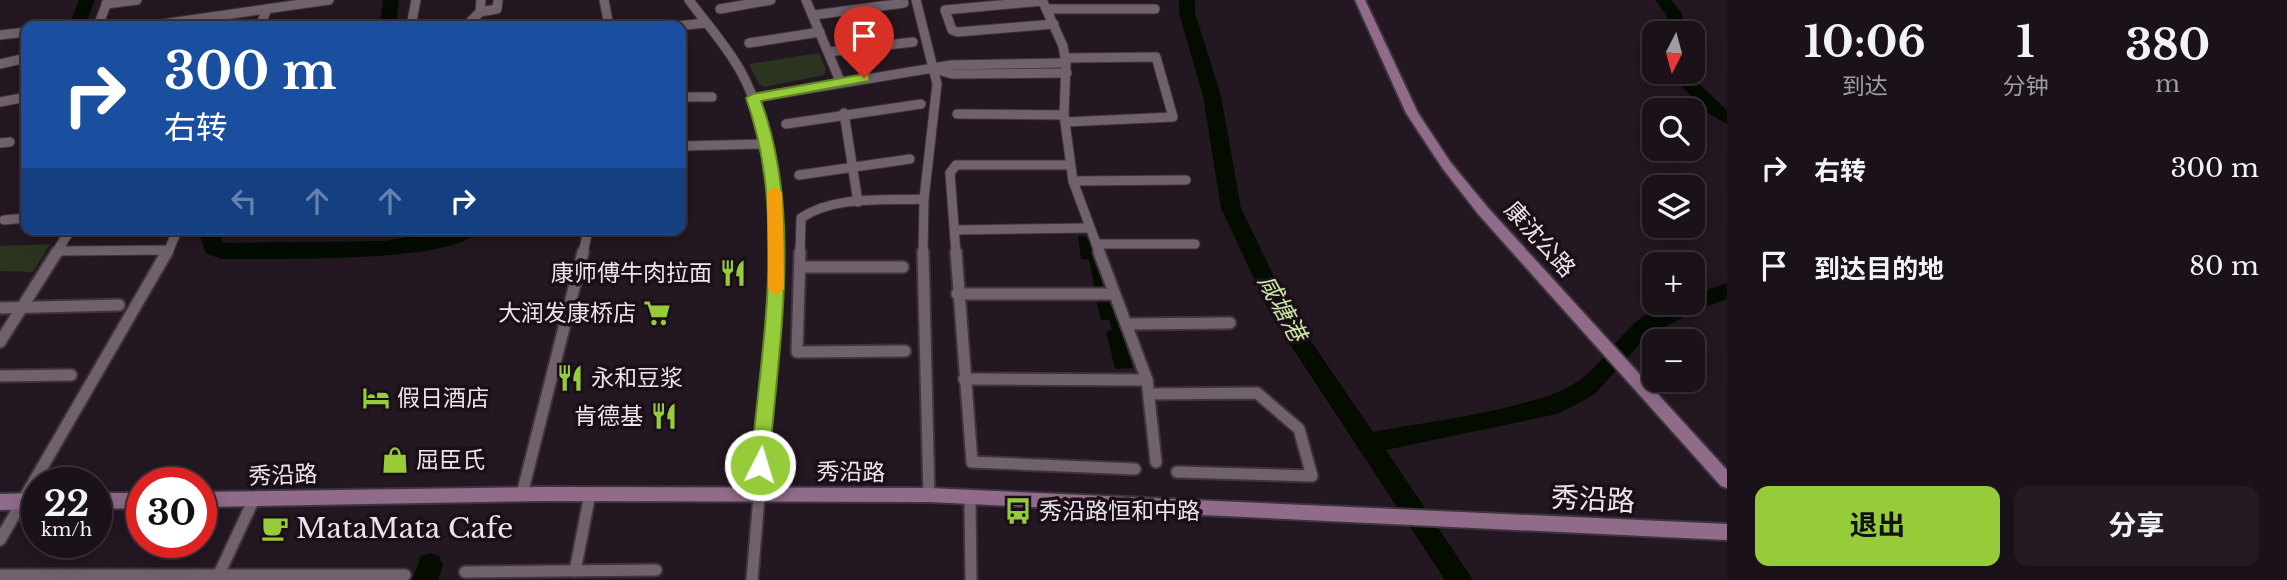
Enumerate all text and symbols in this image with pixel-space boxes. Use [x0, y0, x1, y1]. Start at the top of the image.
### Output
pin [834, 6, 894, 78]
text: 10:06 [1804, 16, 1926, 68]
text: 1 [2016, 16, 2035, 68]
icon: arrive [845, 17, 883, 55]
text: 380 [2125, 19, 2210, 71]
north arrow [1642, 21, 1704, 84]
map controls [1642, 21, 1705, 392]
text: 300 m [164, 41, 336, 102]
icon: right [49, 49, 140, 140]
text: m [2155, 70, 2180, 98]
text: 到达 [1842, 72, 1888, 100]
text: 分钟 [2002, 72, 2048, 100]
button: search [1642, 98, 1705, 161]
text: 右转 [164, 108, 228, 148]
icon: right [1755, 149, 1793, 187]
text: 300 m [2170, 152, 2259, 184]
text: 右转 [1814, 155, 1866, 187]
button: layers [1642, 175, 1705, 238]
icon: left [225, 182, 263, 220]
icon: ahead [298, 182, 336, 220]
icon: ahead [371, 182, 409, 220]
icon: right [444, 182, 482, 220]
street label: 康沈公路 [1499, 195, 1581, 283]
icon: arrive [1755, 247, 1793, 285]
text: 80 m [2189, 250, 2259, 282]
button: + [1642, 252, 1705, 315]
text: 到达目的地 [1814, 253, 1944, 285]
restaurant icon: 康师傅牛肉拉面 [718, 258, 748, 288]
place label: 康师傅牛肉拉面 [551, 259, 712, 287]
water label: 咸塘港 [1252, 269, 1314, 349]
supermarket icon: 大润发康桥店 [642, 298, 672, 328]
place label: 大润发康桥店 [498, 299, 636, 327]
button: − [1642, 329, 1705, 392]
restaurant icon: 永和豆浆 [555, 363, 585, 393]
place label: 永和豆浆 [591, 364, 683, 392]
hotel icon: 假日酒店 [361, 383, 391, 413]
place label: 假日酒店 [397, 384, 489, 412]
restaurant icon: 肯德基 [649, 401, 679, 431]
place label: 肯德基 [574, 402, 643, 430]
position arrow [723, 428, 797, 502]
shop icon: 屈臣氏 [380, 445, 410, 475]
place label: 屈臣氏 [416, 446, 485, 474]
street label: 秀沿路 [816, 457, 886, 487]
street label: 秀沿路 [248, 460, 318, 490]
speed limit sign: 30 [126, 467, 217, 558]
street label: 秀沿路 [1550, 480, 1636, 519]
text: 22 [44, 482, 89, 525]
button: 退出 [1755, 486, 2000, 566]
button: 分享 [2014, 486, 2259, 566]
bus stop icon: 秀沿路恒和中路 [1003, 496, 1033, 526]
place label: 秀沿路恒和中路 [1039, 497, 1200, 525]
place label: MataMata Cafe [296, 511, 513, 546]
cafe icon: MataMata Cafe [260, 513, 290, 543]
text: km/h [41, 519, 92, 541]

